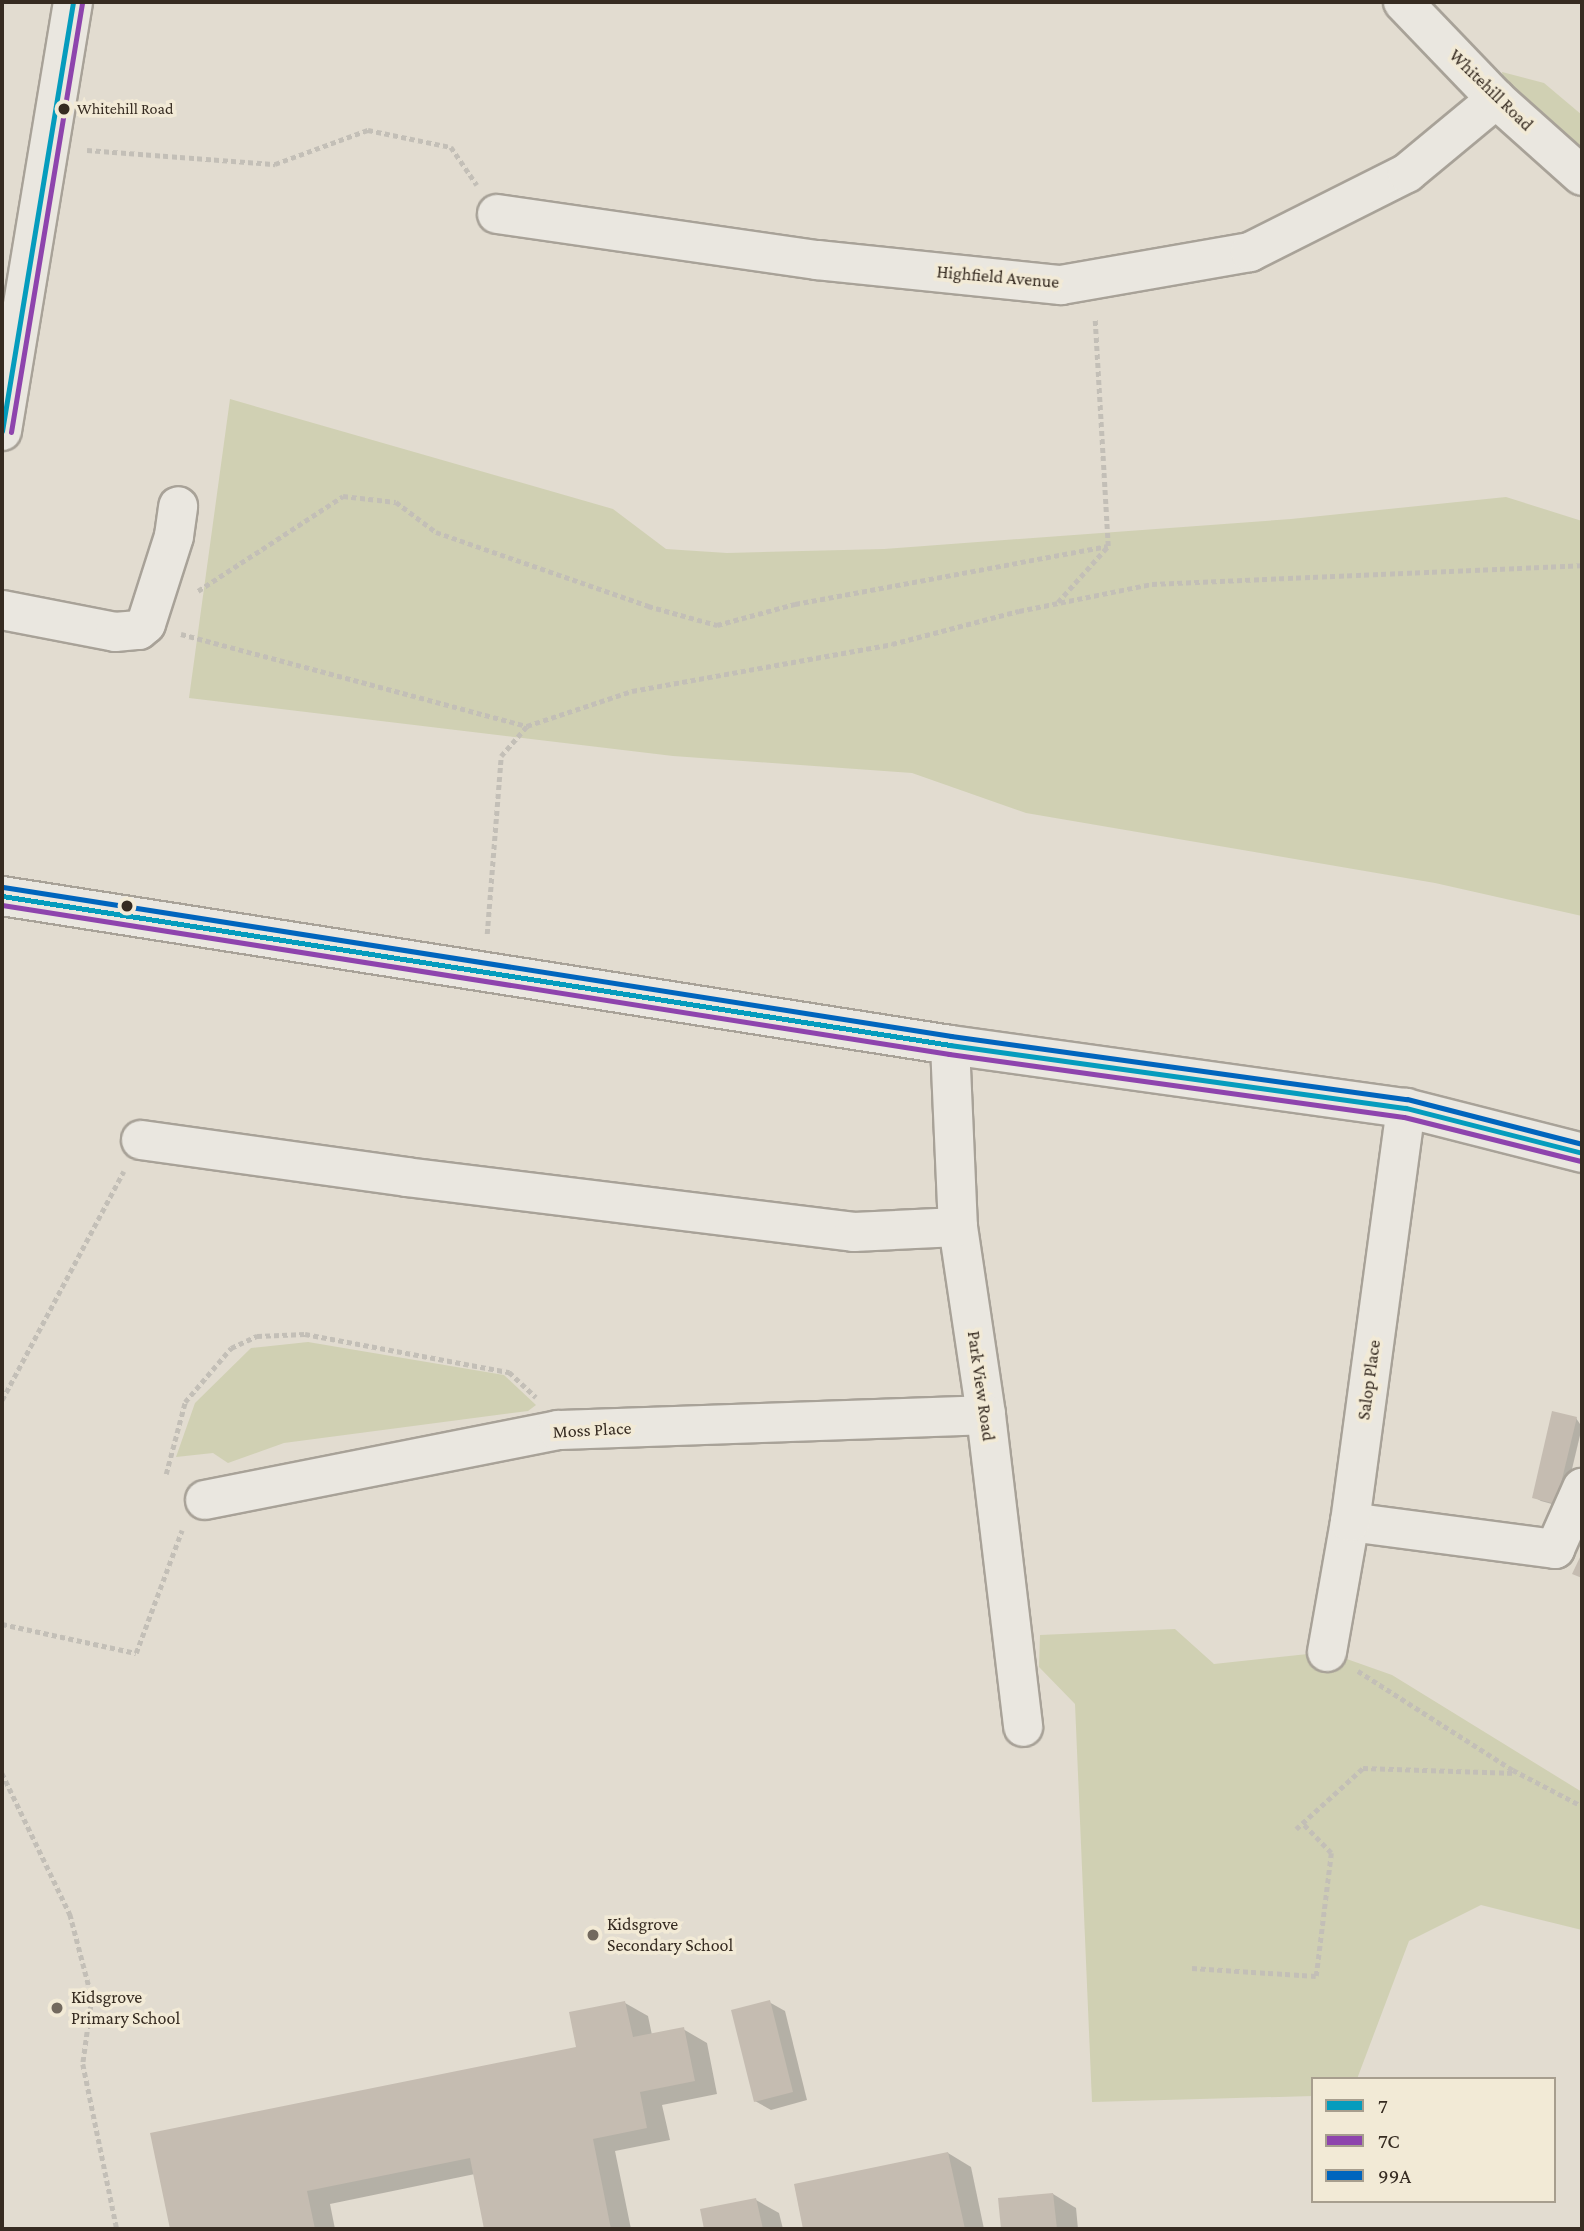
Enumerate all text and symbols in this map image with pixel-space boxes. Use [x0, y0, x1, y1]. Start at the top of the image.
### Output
street label: Whitehill Road [1445, 45, 1537, 135]
place label: Whitehill Road [77, 99, 173, 119]
marker: Whitehill Road [57, 102, 71, 116]
street label: Highfield Avenue [936, 261, 1060, 293]
unlabelled marker [120, 899, 134, 913]
street label: Park View Road [963, 1330, 999, 1442]
street label: Salop Place [1353, 1339, 1385, 1421]
street label: Moss Place [552, 1417, 632, 1443]
place label: Kidsgrove Secondary School [607, 1914, 733, 1956]
marker: Kidsgrove Secondary School [585, 1927, 601, 1943]
place label: Kidsgrove Primary School [71, 1987, 180, 2030]
marker: Kidsgrove Primary School [49, 2000, 65, 2016]
legend [1311, 2077, 1556, 2203]
text: 7 [1378, 2094, 1388, 2118]
text: 7C [1378, 2129, 1400, 2153]
text: 99A [1378, 2164, 1411, 2188]

